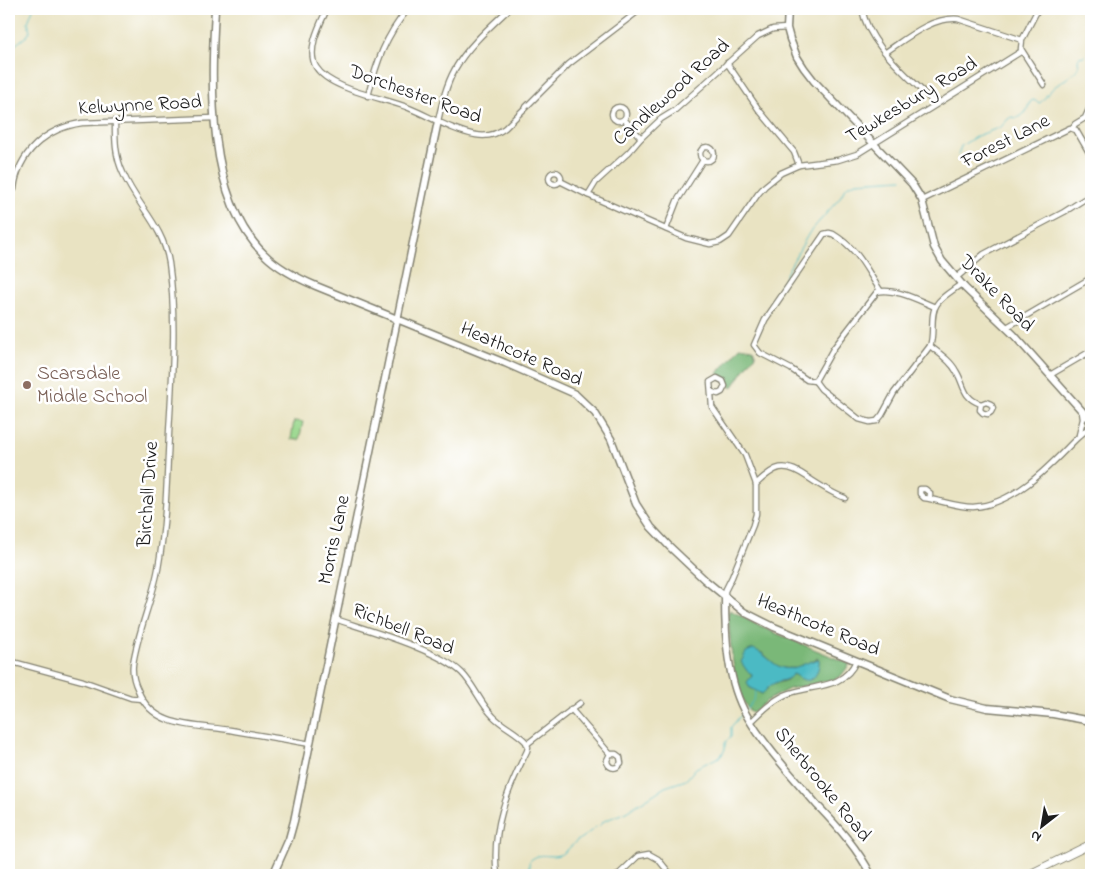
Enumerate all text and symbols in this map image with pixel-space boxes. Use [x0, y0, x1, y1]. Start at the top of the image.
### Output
street label: Candlewood Road [607, 32, 737, 154]
street label: Tewkesbury Road [841, 50, 983, 152]
street label: Dorchester Road [344, 57, 485, 132]
street label: Kelwynne Road [78, 88, 202, 124]
street label: Forest Lane [956, 107, 1055, 177]
street label: Drake Road [951, 248, 1040, 339]
street label: Heathcote Road [455, 315, 587, 395]
place label: Scarsdale Middle School [37, 360, 147, 412]
marker: Scarsdale Middle School [21, 379, 33, 391]
street label: Birchall Drive [131, 440, 167, 549]
street label: Morris Lane [311, 493, 359, 587]
street label: Heathcote Road [752, 587, 884, 665]
street label: Richbell Road [348, 596, 458, 664]
street label: Sherbrooke Road [766, 721, 878, 849]
north arrow [1018, 802, 1068, 852]
text: N [1027, 824, 1046, 847]

